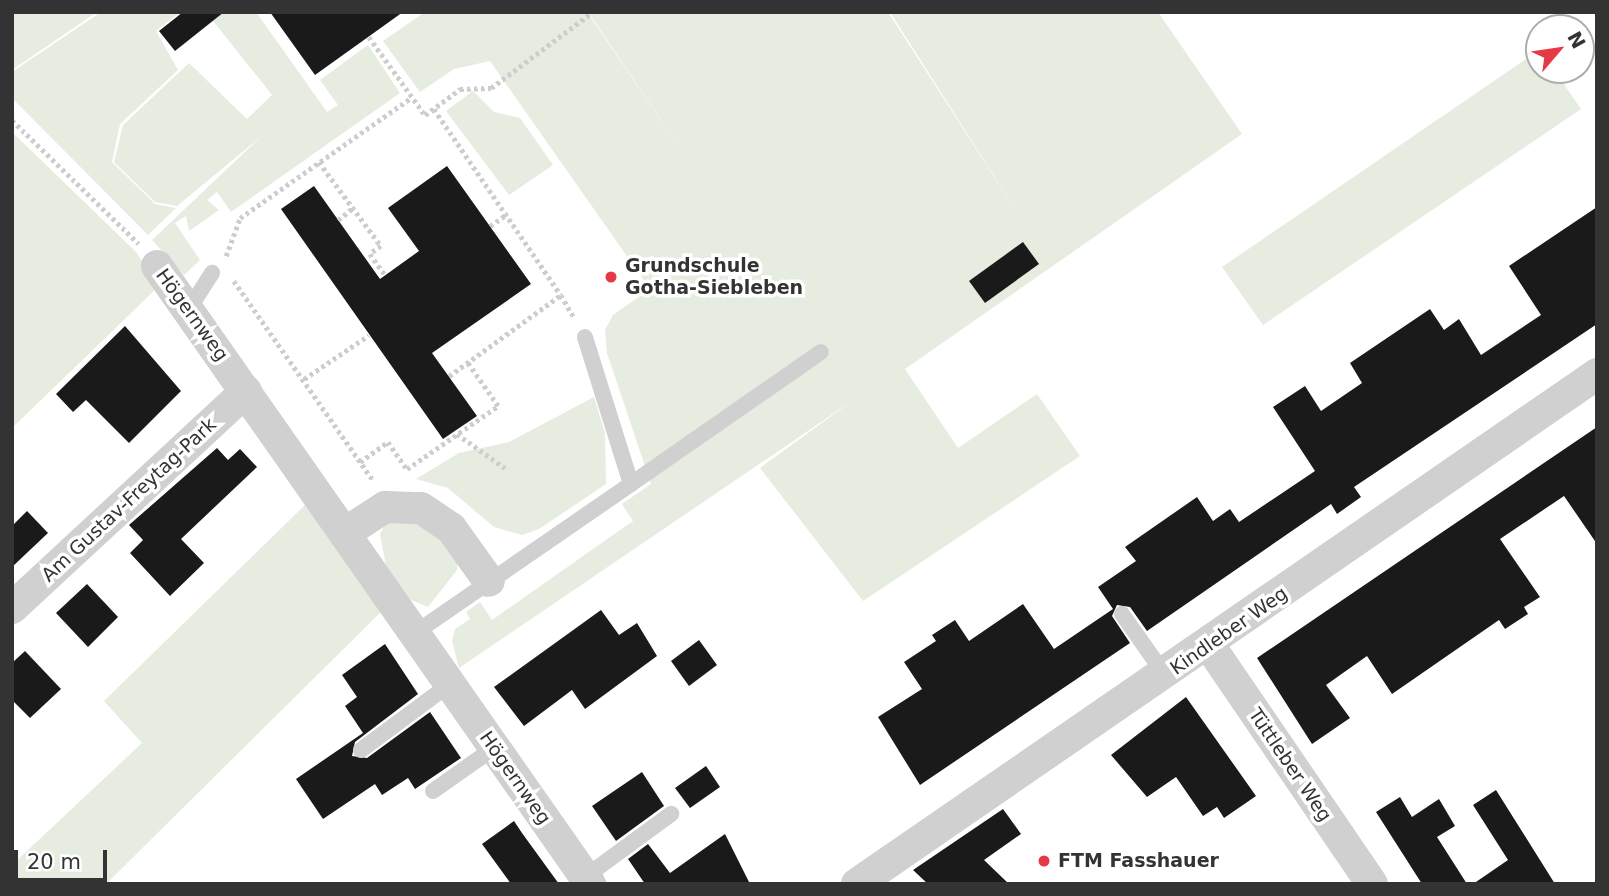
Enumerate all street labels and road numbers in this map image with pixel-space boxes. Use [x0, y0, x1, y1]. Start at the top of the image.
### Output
street label: Högernweg [151, 264, 233, 366]
street label: Am Gustav-Freytag-Park [37, 413, 221, 587]
street label: Kindleber Weg [1166, 582, 1292, 680]
street label: Tüttleber Weg [1244, 704, 1336, 826]
street label: Högernweg [475, 727, 555, 829]

